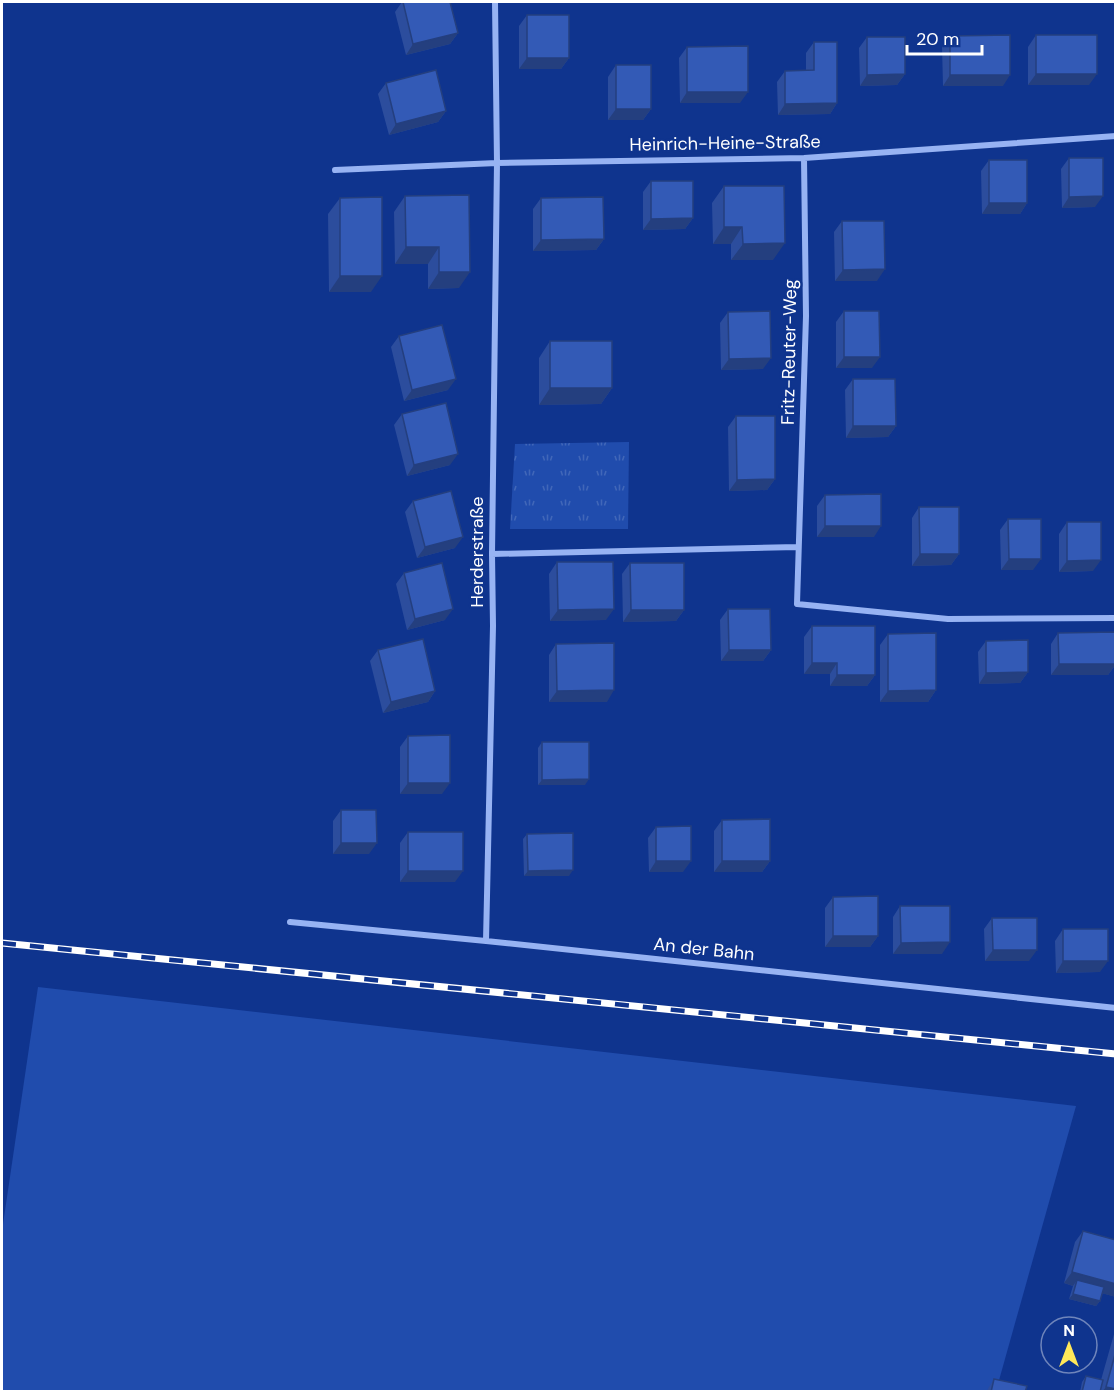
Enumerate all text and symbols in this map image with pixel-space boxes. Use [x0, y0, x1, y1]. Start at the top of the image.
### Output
scale bar [907, 18, 982, 56]
text: 20 m [916, 27, 959, 51]
street label: Heinrich-Heine-Straße [629, 129, 821, 157]
street label: Fritz-Reuter-Weg [776, 279, 802, 425]
street label: Herderstraße [465, 497, 489, 608]
street label: An der Bahn [652, 932, 756, 966]
north arrow [1039, 1315, 1099, 1375]
text: N [1063, 1320, 1075, 1341]

